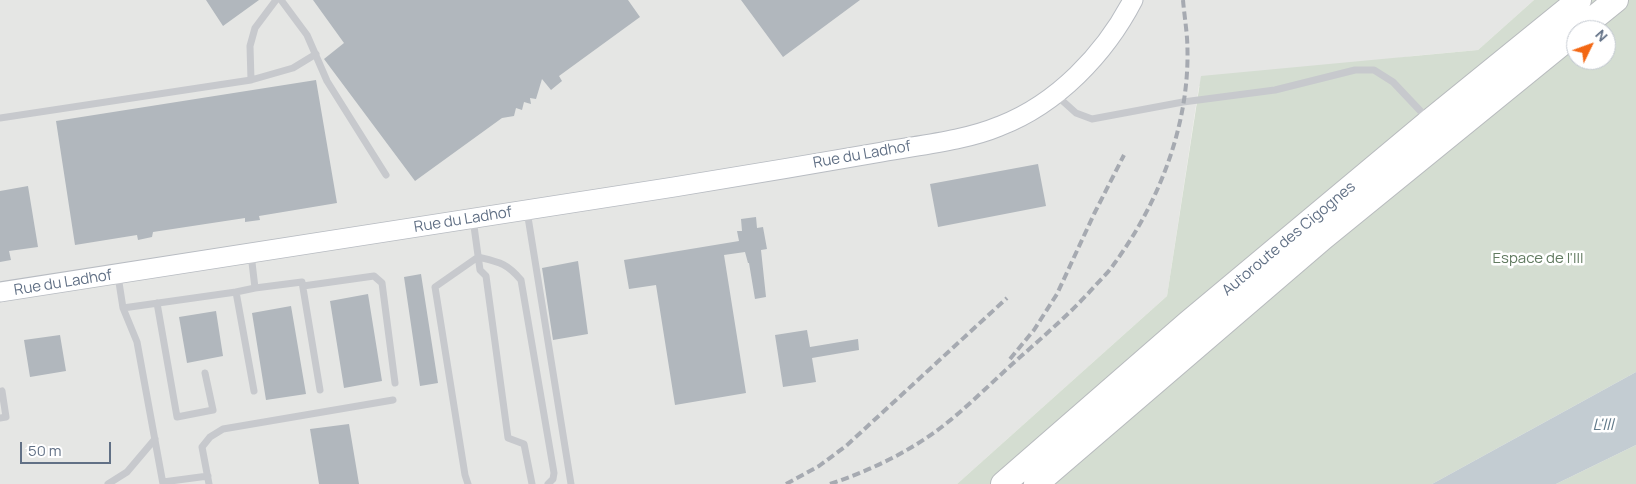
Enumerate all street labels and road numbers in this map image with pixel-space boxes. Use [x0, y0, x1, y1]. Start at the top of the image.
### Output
street label: Rue du Ladhof [812, 138, 912, 172]
street label: Autoroute des Cigognes [1219, 178, 1359, 300]
street label: Rue du Ladhof [413, 203, 513, 237]
street label: Rue du Ladhof [13, 266, 113, 300]

